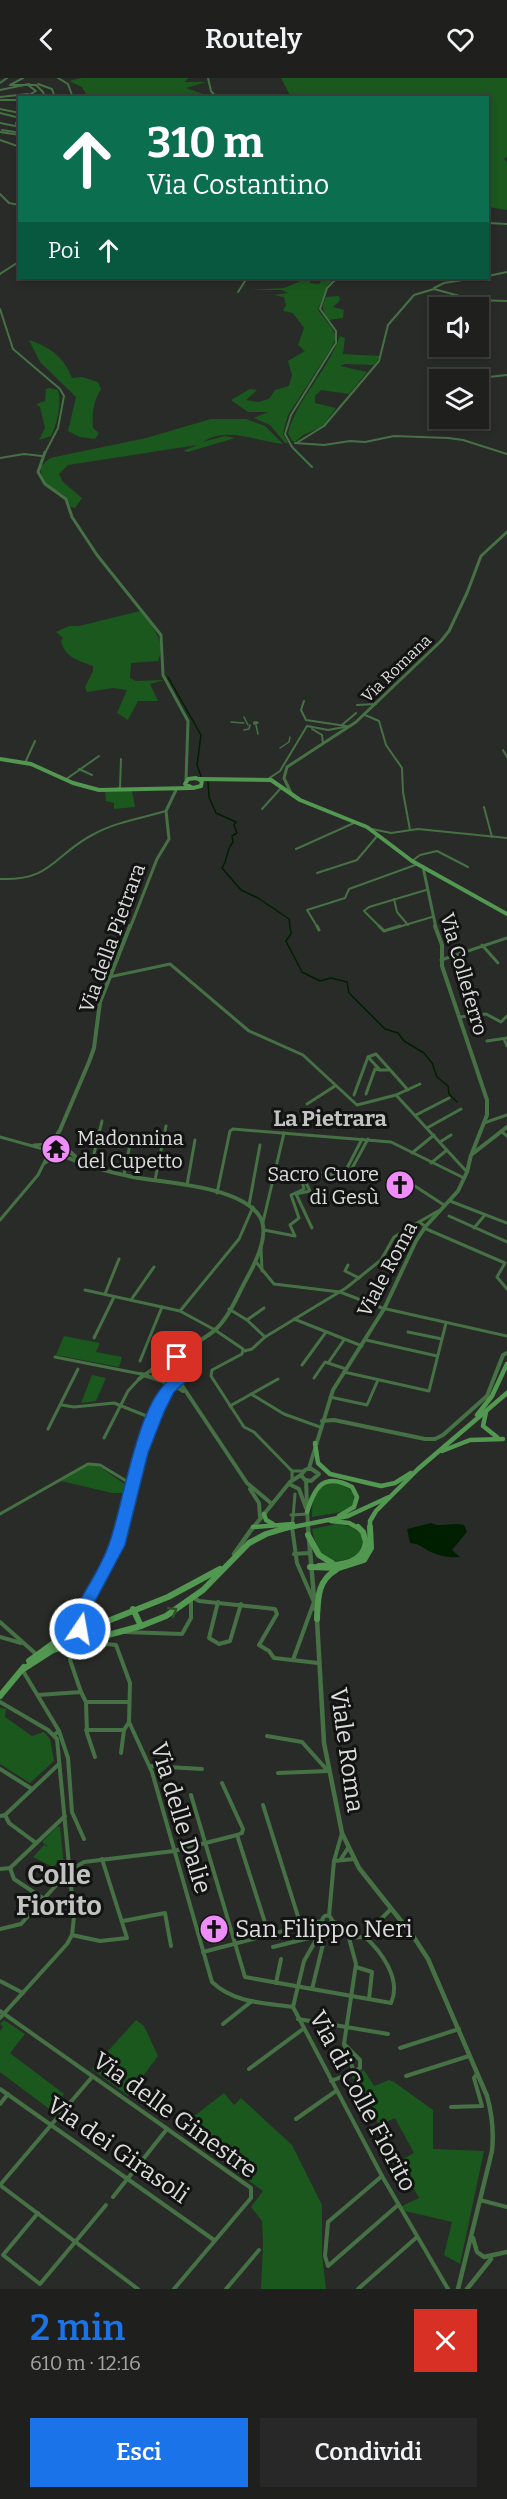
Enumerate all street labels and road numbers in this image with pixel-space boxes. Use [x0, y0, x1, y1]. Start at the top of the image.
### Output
street label: Via Romana [358, 630, 435, 706]
street label: Via della Pietrara [74, 860, 150, 1016]
street label: Via Colleferro [435, 910, 493, 1038]
street label: Viale Roma [352, 1217, 422, 1321]
street label: Viale Roma [324, 1686, 370, 1814]
street label: Via delle Dalie [145, 1739, 217, 1897]
street label: Via di Colle Fiorito [304, 2006, 422, 2196]
street label: Via delle Ginestre [88, 2046, 262, 2184]
street label: Via dei Girasoli [42, 2091, 194, 2209]

